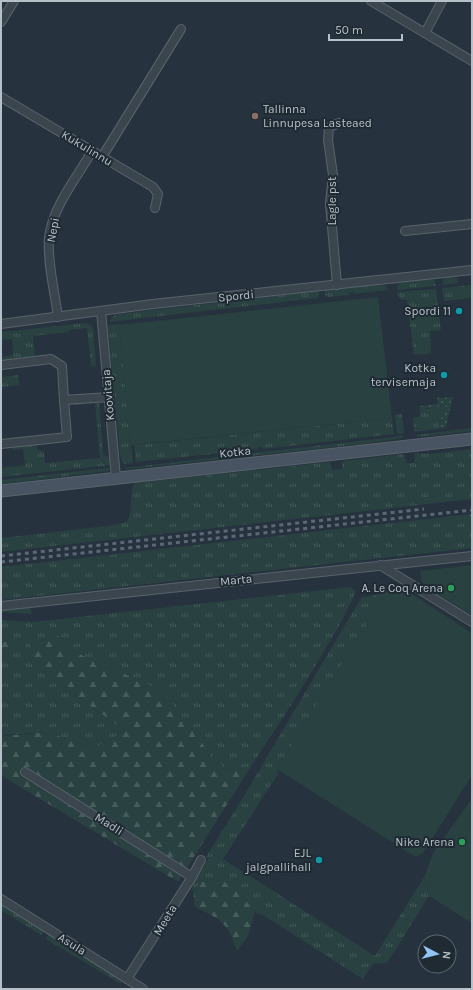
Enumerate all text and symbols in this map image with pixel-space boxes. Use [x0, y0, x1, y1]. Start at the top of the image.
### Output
scale bar [329, 16, 402, 42]
text: 50 m [335, 23, 363, 37]
place label: Tallinna Linnupesa Lasteaed [263, 102, 372, 130]
marker: Tallinna Linnupesa Lasteaed [250, 111, 260, 121]
street label: Kukulinnu [59, 127, 115, 169]
street label: Lagle pst [325, 176, 339, 226]
street label: Nepi [44, 216, 62, 244]
street label: Spordi [217, 287, 255, 305]
place label: Spordi 11 [404, 304, 451, 318]
marker: Spordi 11 [454, 306, 464, 316]
place label: Kotka tervisemaja [371, 361, 436, 389]
street label: Koovitaja [99, 369, 117, 421]
marker: Kotka tervisemaja [439, 370, 449, 380]
street label: Kotka [218, 443, 252, 461]
street label: Marta [219, 571, 253, 589]
place label: A. Le Coq Arena [361, 581, 443, 595]
marker: A. Le Coq Arena [446, 583, 456, 593]
street label: Madli [92, 810, 126, 838]
place label: Nike Arena [395, 835, 454, 849]
marker: Nike Arena [457, 837, 467, 847]
place label: EJL jalgpallihall [244, 846, 311, 874]
marker: EJL jalgpallihall [314, 855, 324, 865]
street label: Meeta [150, 902, 180, 938]
street label: Asula [55, 930, 89, 958]
north arrow [417, 934, 457, 974]
text: N [439, 950, 453, 960]

